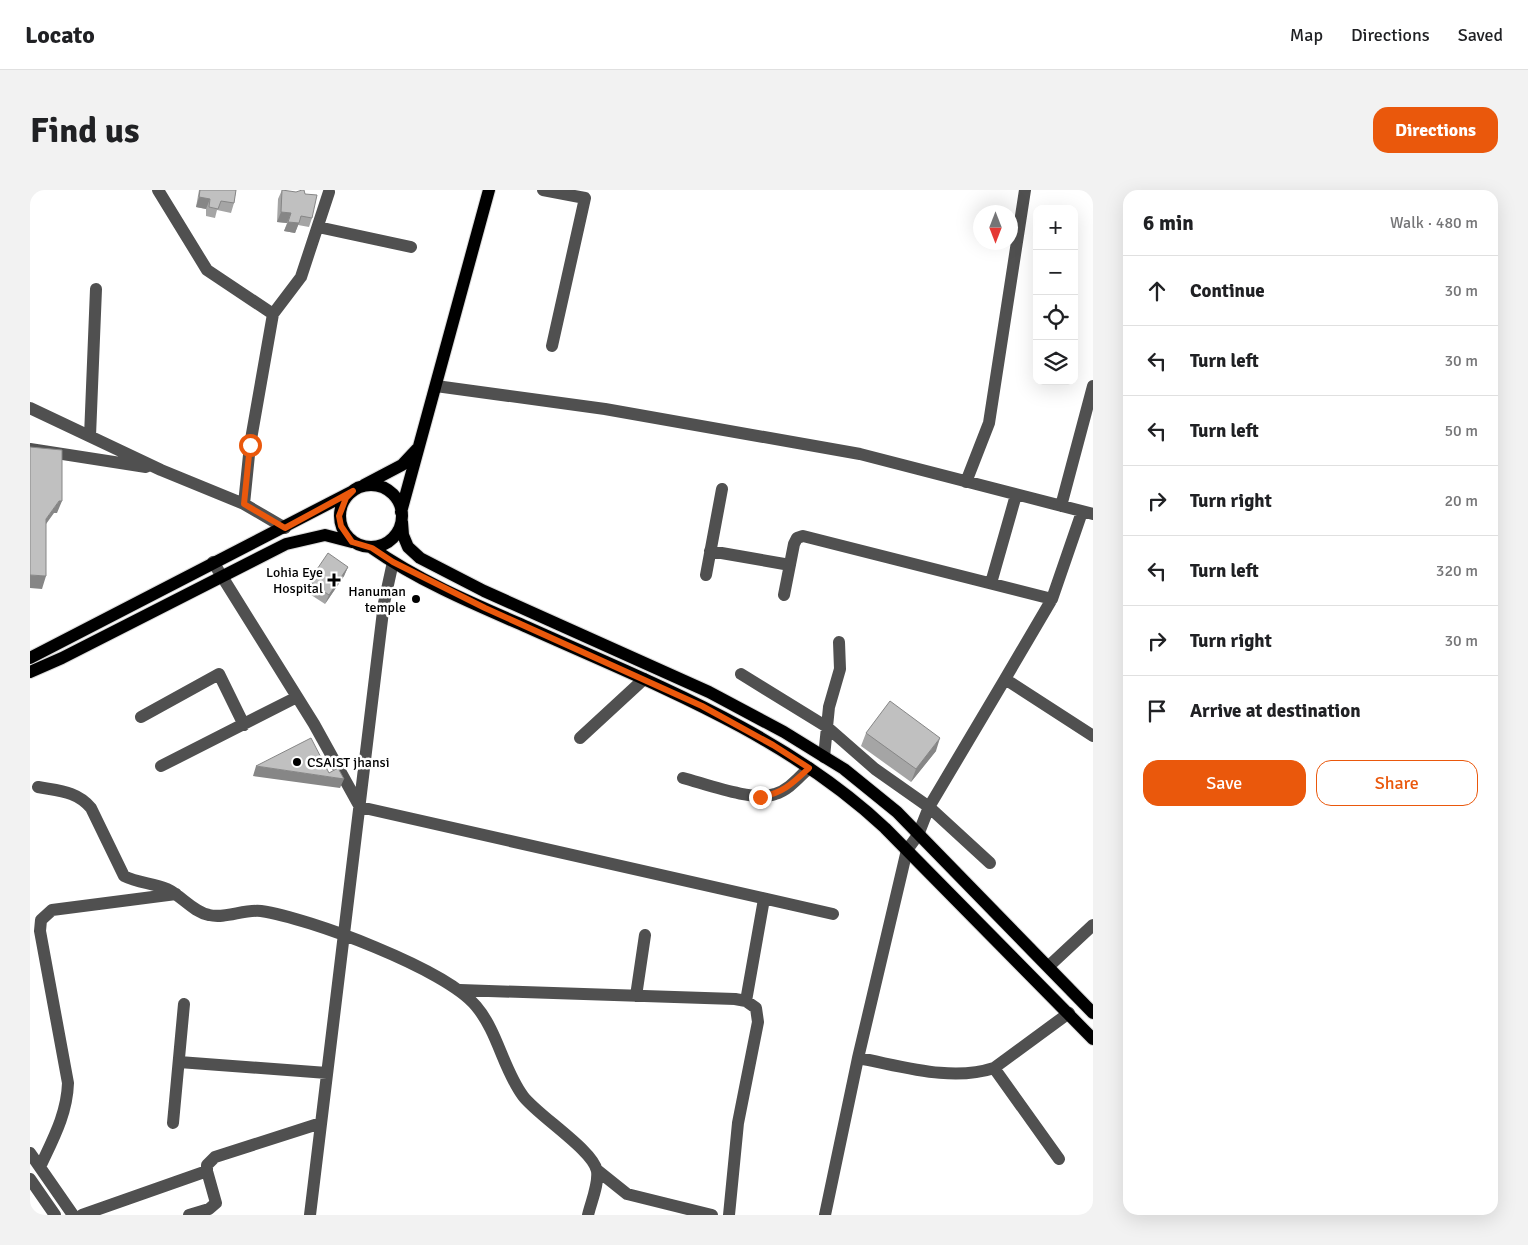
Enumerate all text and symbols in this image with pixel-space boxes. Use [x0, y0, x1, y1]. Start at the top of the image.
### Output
text: Locato [25, 20, 95, 50]
text: Map [1290, 24, 1323, 46]
text: Directions [1351, 24, 1430, 46]
text: Saved [1458, 24, 1503, 46]
button: Directions [1373, 107, 1498, 153]
text: Find us [30, 109, 140, 152]
north arrow [973, 205, 1018, 250]
map controls [1033, 205, 1078, 385]
button: + [1033, 205, 1078, 250]
text: 6 min [1143, 210, 1194, 236]
text: Walk · 480 m [1390, 213, 1478, 233]
button: − [1033, 250, 1078, 295]
icon: ahead [1143, 277, 1171, 305]
text: Continue [1190, 279, 1265, 303]
text: 30 m [1444, 281, 1478, 301]
button: locate [1033, 295, 1078, 340]
button: layers [1033, 340, 1078, 385]
icon: left [1143, 347, 1171, 375]
text: Turn left [1190, 349, 1259, 373]
text: 30 m [1444, 351, 1478, 371]
icon: left [1143, 417, 1171, 445]
text: Turn left [1190, 419, 1259, 443]
text: 50 m [1444, 421, 1478, 441]
route start [239, 434, 262, 457]
icon: right [1143, 487, 1171, 515]
text: Turn right [1190, 489, 1272, 513]
text: 20 m [1444, 491, 1478, 511]
icon: left [1143, 557, 1171, 585]
text: Turn left [1190, 559, 1259, 583]
text: 320 m [1436, 561, 1478, 581]
place label: Lohia Eye Hospital [266, 564, 323, 597]
marker: Lohia Eye Hospital [327, 573, 341, 587]
place label: Hanuman temple [348, 583, 406, 616]
marker: Hanuman temple [410, 593, 422, 605]
icon: right [1143, 627, 1171, 655]
text: Turn right [1190, 629, 1272, 653]
text: 30 m [1444, 631, 1478, 651]
icon: arrive [1143, 697, 1171, 725]
text: Arrive at destination [1190, 699, 1361, 723]
place label: CSAIST jhansi [307, 754, 390, 771]
marker: CSAIST jhansi [291, 756, 303, 768]
button: Save [1143, 760, 1306, 806]
button: Share [1316, 760, 1478, 806]
route end [749, 786, 772, 809]

